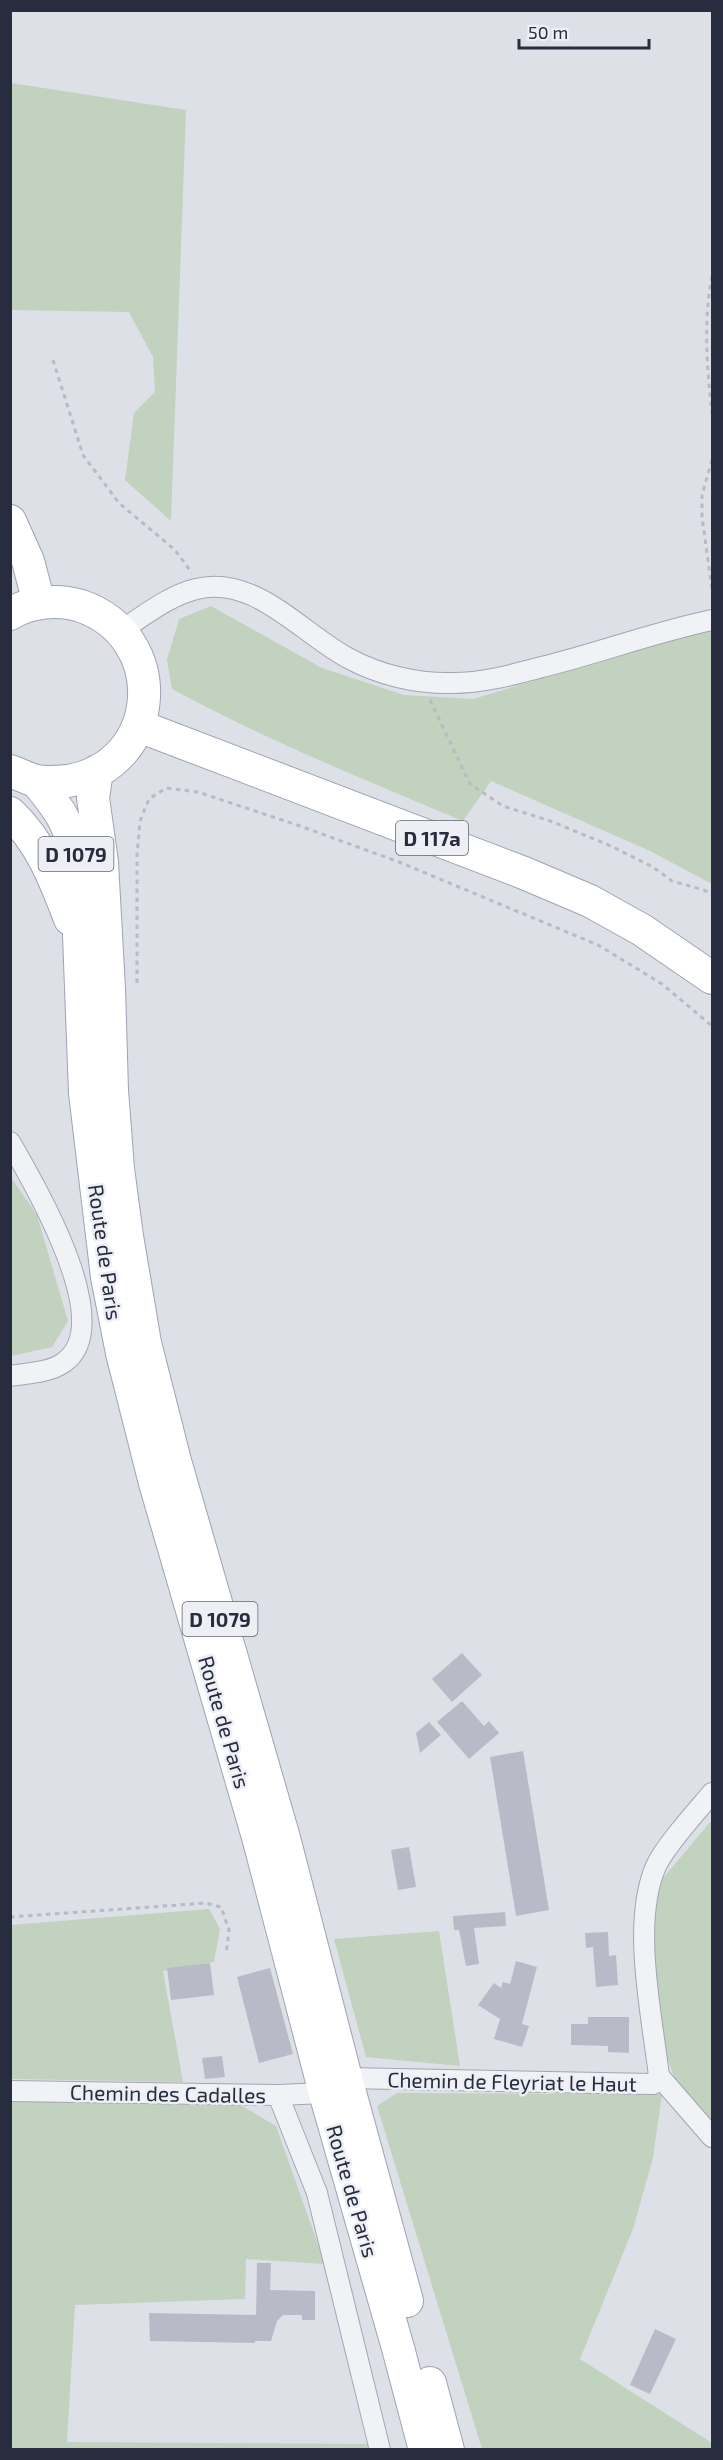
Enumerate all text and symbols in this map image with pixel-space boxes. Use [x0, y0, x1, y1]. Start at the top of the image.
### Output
scale bar [519, 12, 650, 50]
text: 50 m [528, 21, 568, 43]
road number: D 117a [396, 821, 468, 855]
road number: D 1079 [38, 837, 113, 871]
street label: Route de Paris [84, 1182, 128, 1322]
road number: D 1079 [182, 1602, 258, 1636]
street label: Route de Paris [194, 1653, 256, 1791]
street label: Chemin de Fleyriat le Haut [387, 2066, 637, 2096]
street label: Chemin des Cadalles [70, 2079, 266, 2107]
street label: Route de Paris [322, 2122, 384, 2260]

